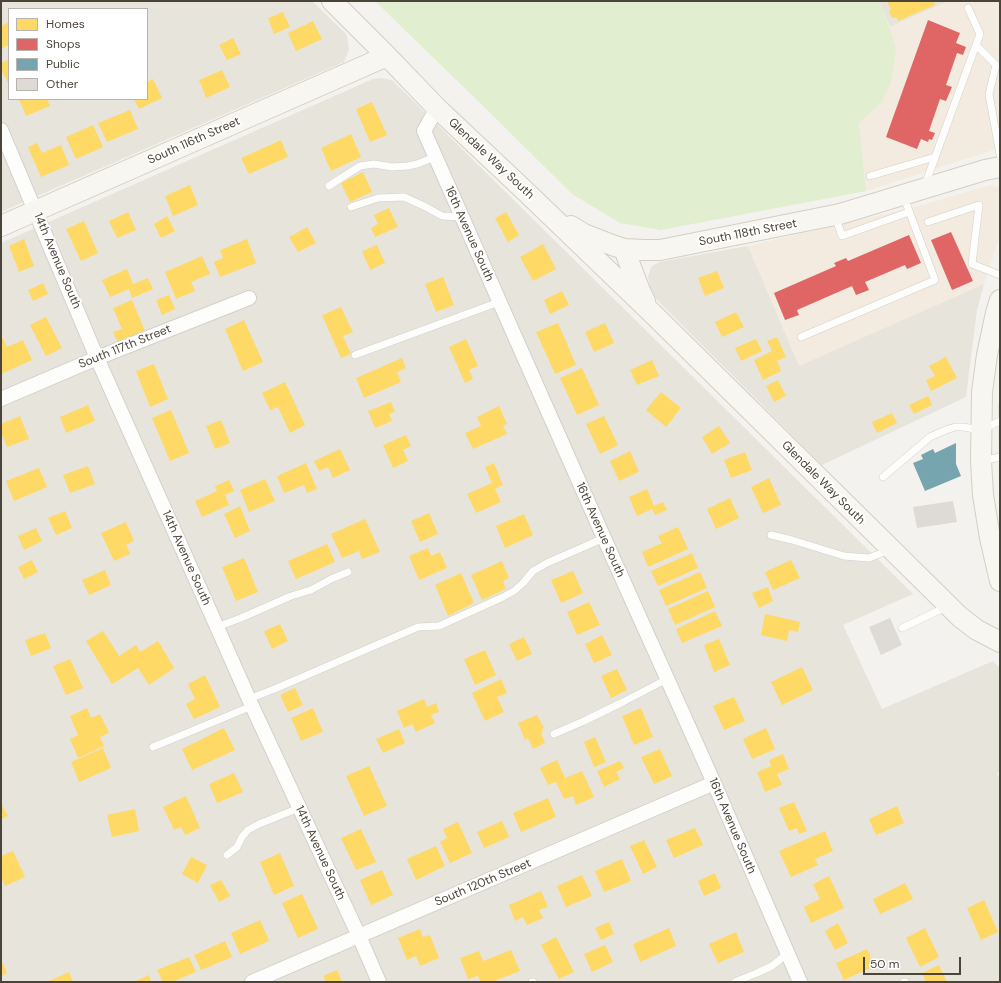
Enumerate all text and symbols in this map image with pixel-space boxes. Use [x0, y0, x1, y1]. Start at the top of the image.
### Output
legend [8, 8, 148, 100]
text: Homes [46, 16, 85, 32]
text: Shops [46, 36, 81, 52]
text: Public [46, 56, 80, 72]
text: Other [46, 76, 78, 92]
street label: South 116th Street [146, 114, 242, 168]
street label: Glendale Way South [445, 116, 537, 202]
street label: 16th Avenue South [442, 184, 496, 284]
street label: 14th Avenue South [30, 211, 84, 311]
street label: South 118th Street [698, 216, 798, 250]
street label: South 117th Street [77, 322, 173, 372]
street label: Glendale Way South [778, 438, 868, 528]
street label: 16th Avenue South [573, 480, 627, 580]
street label: 14th Avenue South [159, 508, 213, 608]
street label: 16th Avenue South [705, 776, 759, 876]
street label: 14th Avenue South [292, 804, 348, 902]
street label: South 120th Street [433, 856, 533, 910]
scale bar [865, 949, 963, 975]
text: 50 m [870, 956, 899, 972]

